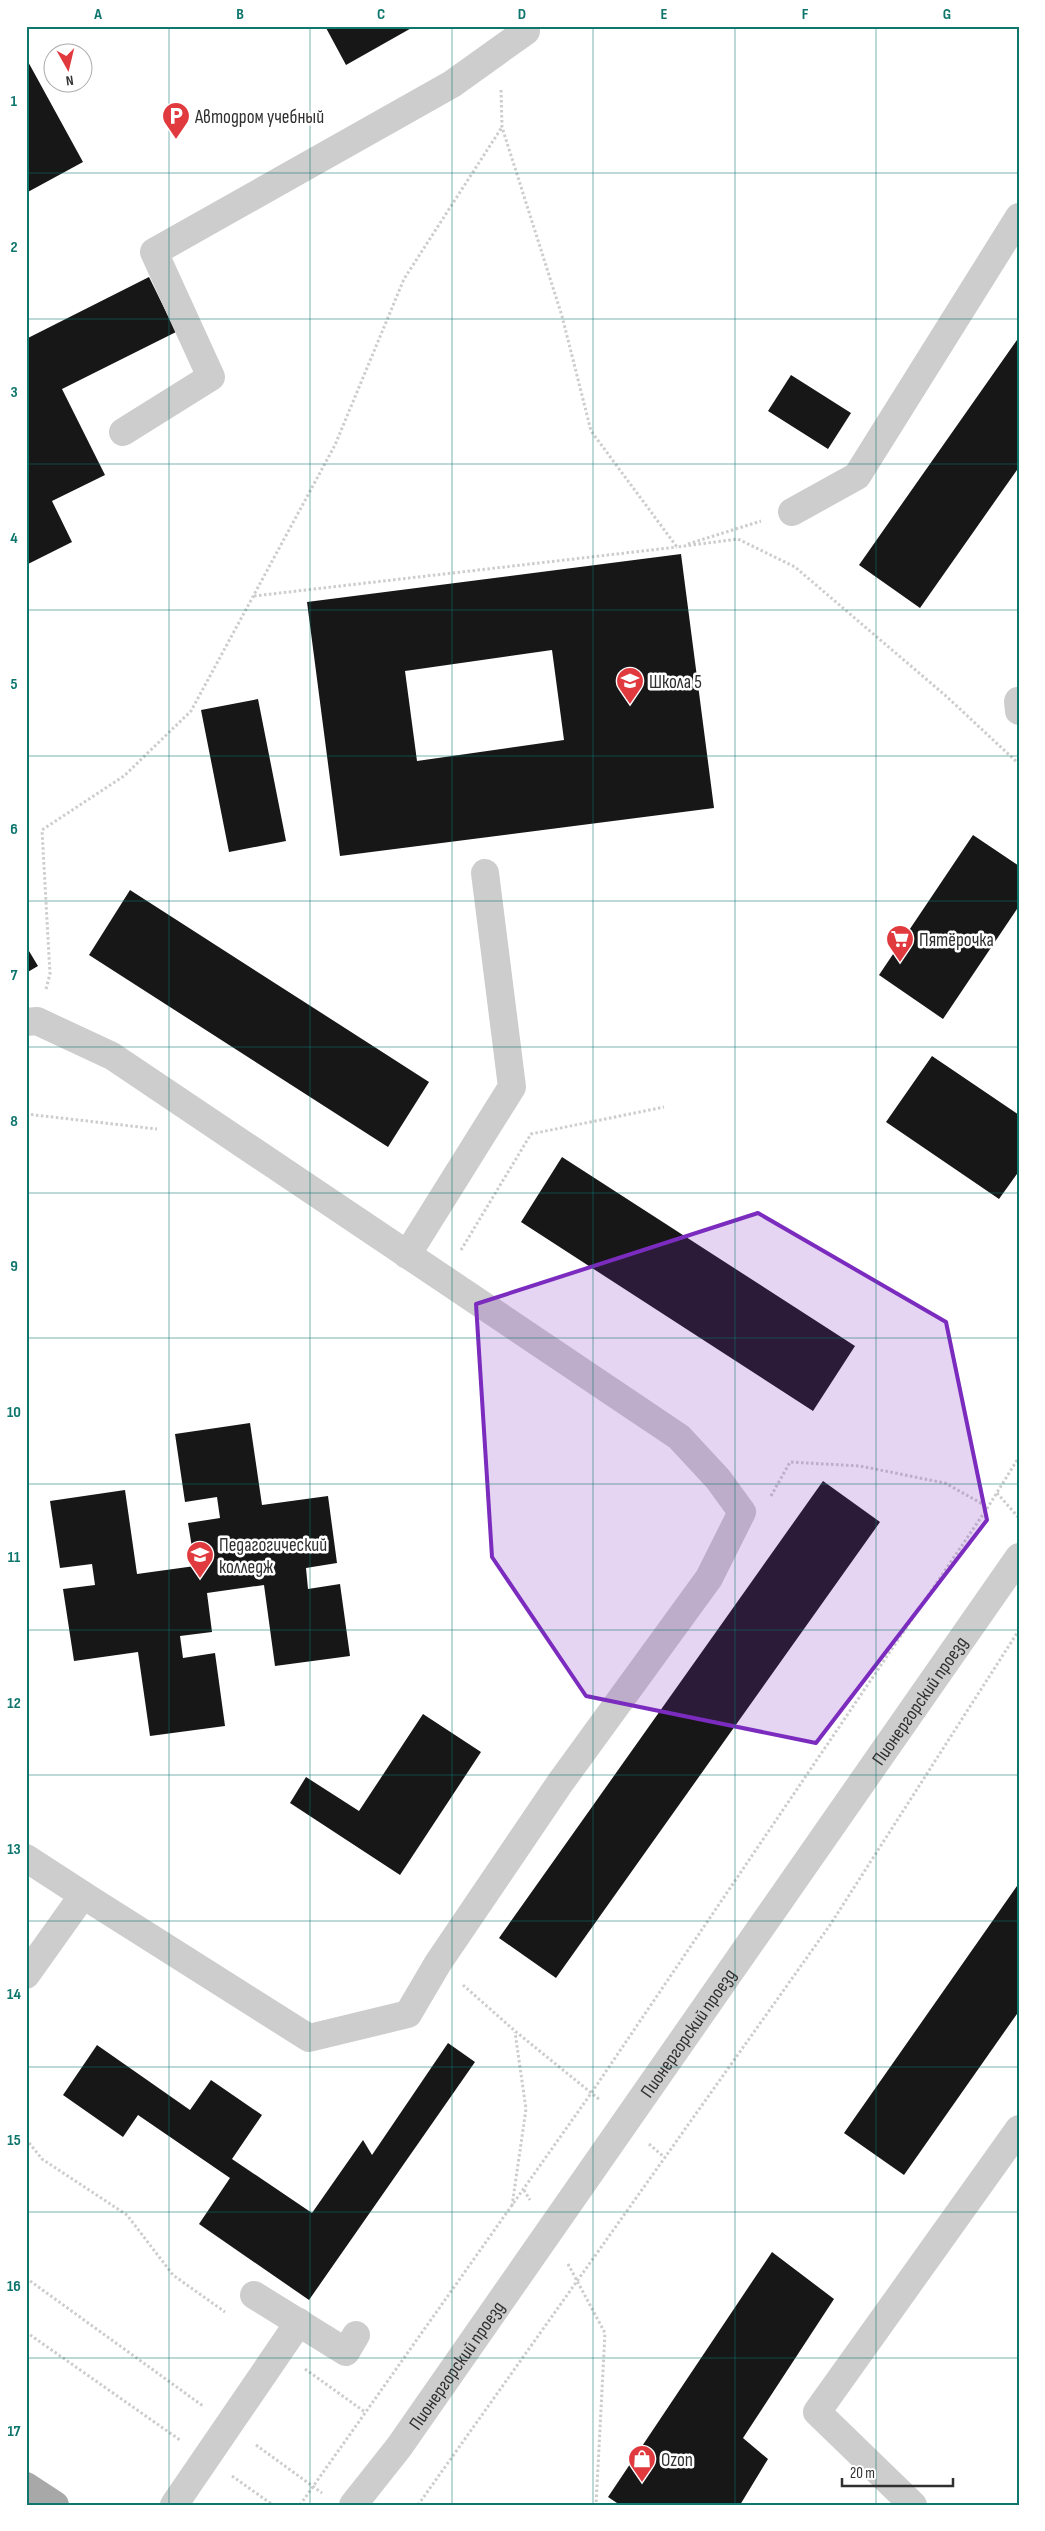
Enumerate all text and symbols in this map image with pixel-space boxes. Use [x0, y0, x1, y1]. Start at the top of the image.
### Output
text: A [93, 5, 102, 24]
text: B [236, 5, 244, 24]
text: C [377, 5, 385, 24]
text: D [518, 5, 526, 24]
text: E [661, 5, 668, 24]
text: F [802, 5, 809, 24]
text: G [943, 5, 951, 24]
north arrow [42, 42, 92, 92]
text: N [65, 71, 75, 89]
text: 1 [11, 92, 18, 111]
parking icon: Автодром учебный [161, 101, 191, 140]
place label: Автодром учебный [194, 106, 324, 129]
text: 2 [10, 238, 18, 257]
text: 3 [10, 383, 18, 402]
text: 4 [10, 529, 18, 548]
school or university icon: Школа 5 [615, 666, 645, 705]
place label: Школа 5 [649, 671, 702, 694]
text: 5 [10, 675, 18, 694]
text: 6 [10, 820, 18, 839]
supermarket icon: Пятёрочка [885, 924, 915, 963]
place label: Пятёрочка [919, 929, 994, 952]
text: 7 [11, 966, 18, 985]
text: 8 [10, 1112, 18, 1131]
text: 9 [10, 1257, 18, 1276]
text: 10 [7, 1403, 21, 1422]
place label: Педагогический колледж [219, 1534, 327, 1579]
school or university icon: Педагогический колледж [185, 1540, 215, 1579]
text: 11 [8, 1548, 21, 1567]
street label: Пионергорский проезд [868, 1632, 973, 1770]
text: 12 [7, 1694, 21, 1713]
text: 13 [7, 1840, 21, 1859]
street label: Пионергорский проезд [636, 1965, 742, 2102]
text: 14 [7, 1985, 21, 2004]
text: 15 [7, 2131, 21, 2150]
text: 16 [7, 2277, 21, 2296]
street label: Пионергорский проезд [405, 2297, 510, 2435]
text: 17 [7, 2422, 21, 2441]
shop icon: Ozon [627, 2444, 657, 2483]
place label: Ozon [661, 2449, 693, 2472]
scale bar [842, 2456, 954, 2488]
text: 20 m [850, 2464, 875, 2483]

